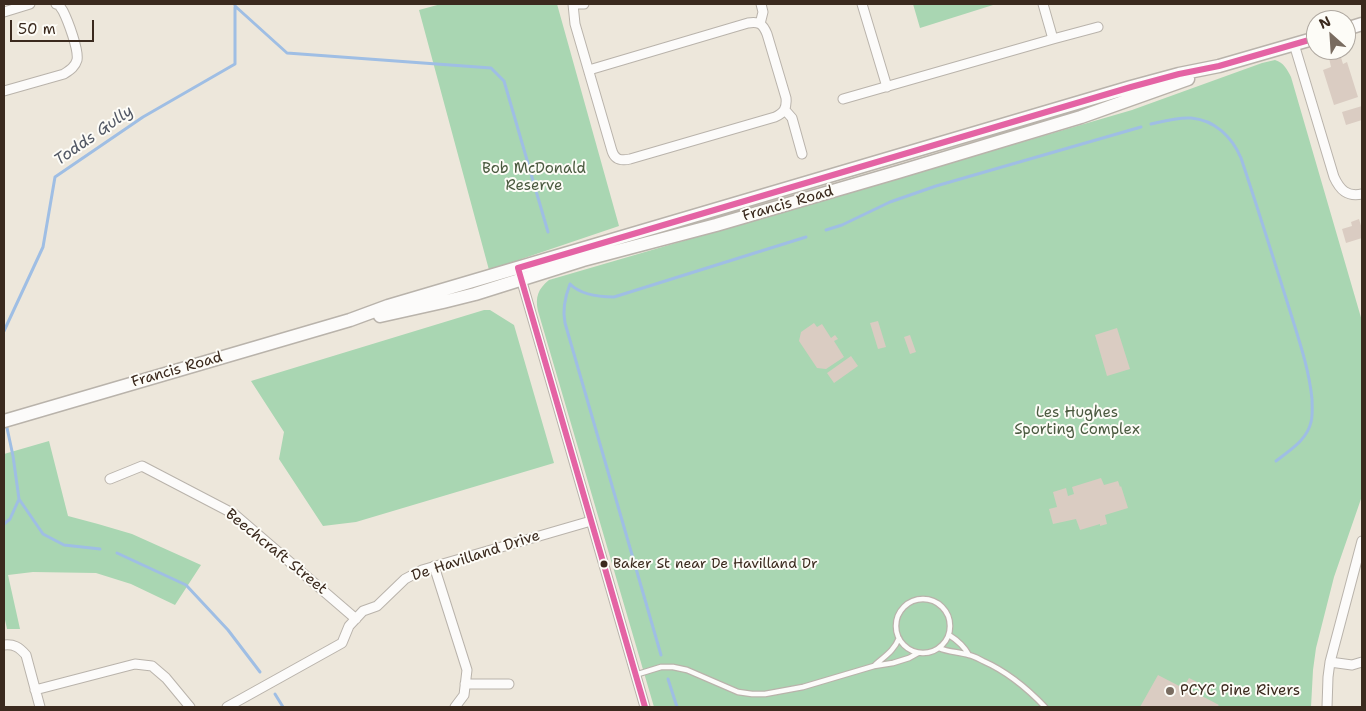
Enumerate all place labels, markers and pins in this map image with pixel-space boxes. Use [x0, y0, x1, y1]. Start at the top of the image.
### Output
place label: Baker St near De Havilland Dr [613, 556, 818, 572]
marker: Baker St near De Havilland Dr [599, 559, 609, 569]
place label: PCYC Pine Rivers [1180, 682, 1300, 700]
marker: PCYC Pine Rivers [1164, 685, 1176, 697]

